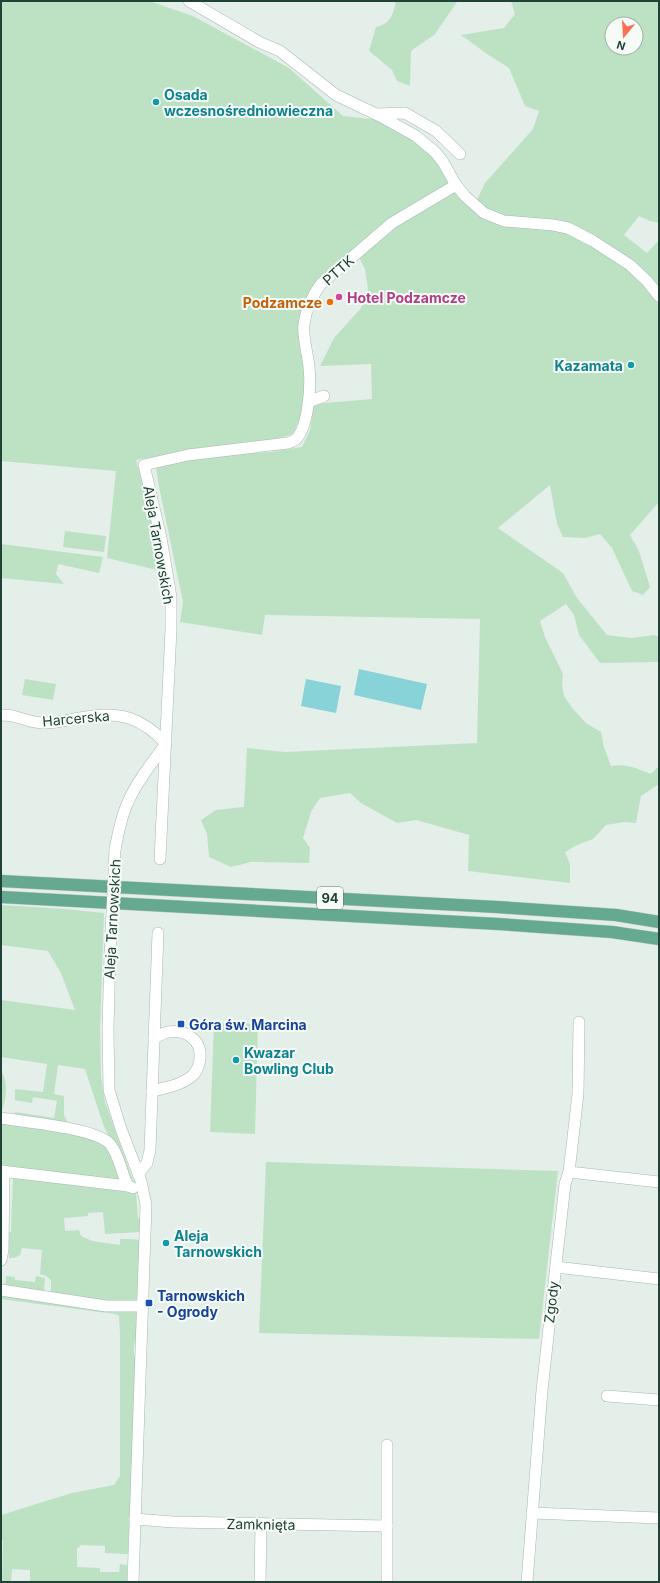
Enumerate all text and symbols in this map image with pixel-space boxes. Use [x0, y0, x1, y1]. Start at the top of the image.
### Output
north arrow [604, 16, 644, 56]
text: N [615, 38, 627, 53]
place label: Osada wczesnośredniowieczna [164, 86, 333, 119]
marker: Osada wczesnośredniowieczna [151, 97, 161, 107]
street label: PTTK [319, 251, 358, 289]
place label: Hotel Podzamcze [347, 289, 466, 306]
marker: Hotel Podzamcze [334, 292, 344, 302]
place label: Podzamcze [243, 294, 322, 311]
marker: Podzamcze [325, 297, 335, 307]
place label: Kazamata [554, 357, 623, 374]
marker: Kazamata [626, 360, 636, 370]
street label: Aleja Tarnowskich [140, 484, 178, 606]
street label: Harcerska [42, 707, 110, 729]
street label: Aleja Tarnowskich [100, 858, 124, 980]
road number: 94 [317, 887, 343, 909]
place label: Góra św. Marcina [189, 1016, 307, 1033]
marker: Góra św. Marcina [176, 1019, 186, 1029]
place label: Kwazar Bowling Club [244, 1044, 334, 1077]
marker: Kwazar Bowling Club [231, 1055, 241, 1065]
place label: Aleja Tarnowskich [174, 1227, 262, 1260]
marker: Aleja Tarnowskich [161, 1238, 171, 1248]
street label: Zgody [540, 1280, 562, 1324]
place label: Tarnowskich - Ogrody [157, 1287, 245, 1320]
marker: Tarnowskich - Ogrody [144, 1298, 154, 1308]
street label: Zamknięta [226, 1515, 296, 1533]

